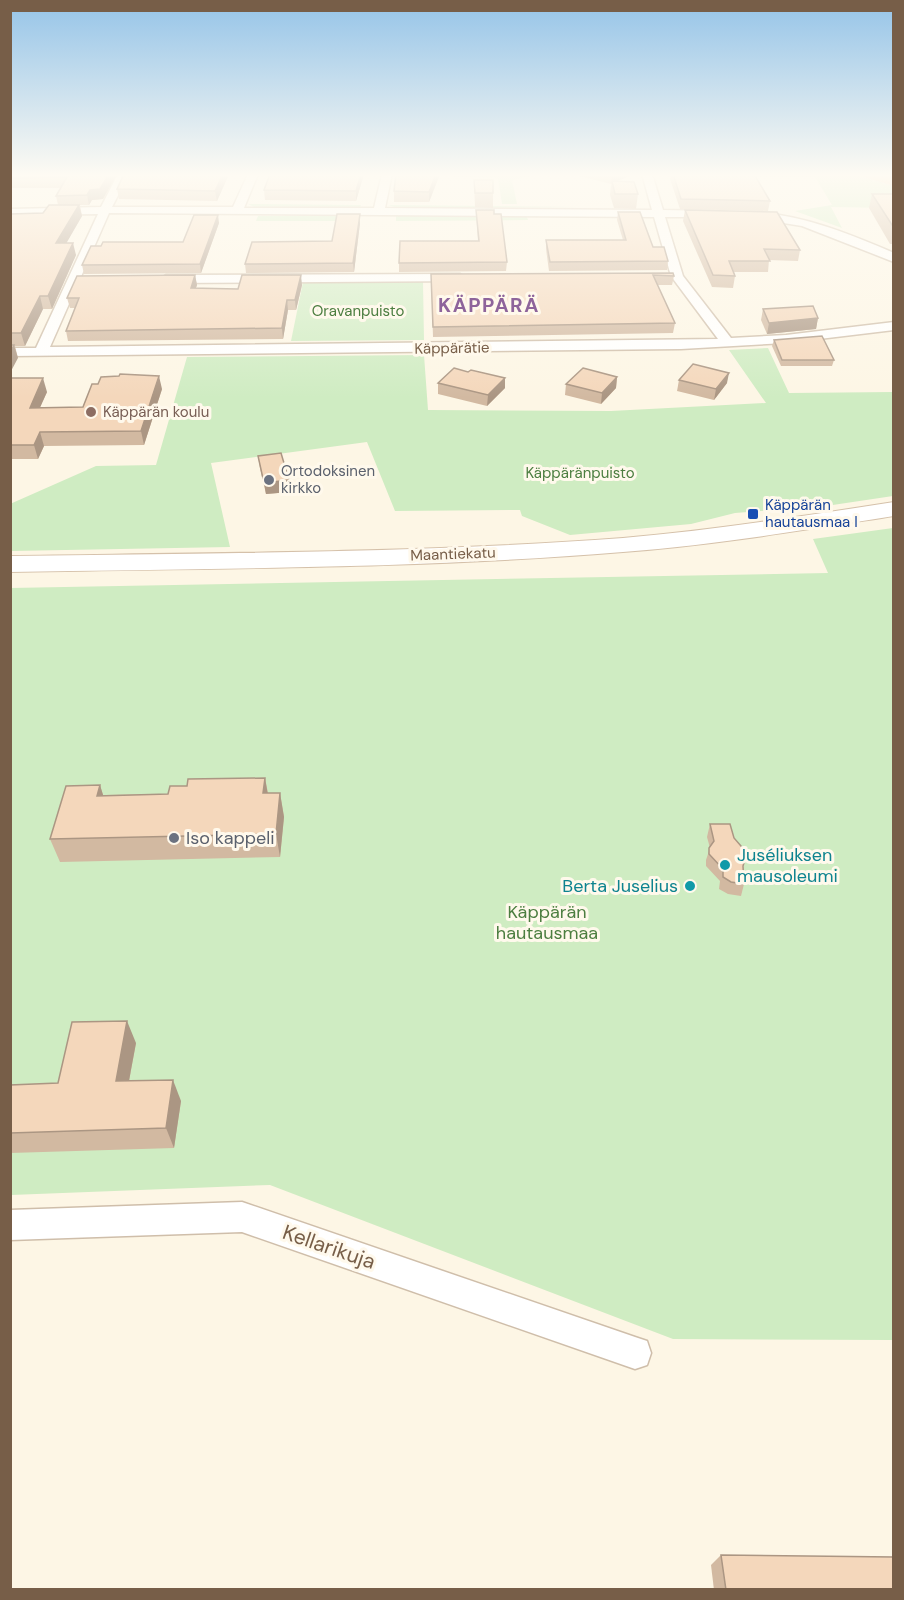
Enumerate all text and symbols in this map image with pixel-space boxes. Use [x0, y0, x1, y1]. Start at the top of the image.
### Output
district label: KÄPPÄRÄ [438, 292, 540, 318]
park label: Oravanpuisto [312, 301, 404, 321]
street label: Käppärätie [414, 337, 490, 359]
place label: Käppärän koulu [103, 402, 209, 422]
marker: Käppärän koulu [84, 405, 98, 419]
place label: Ortodoksinen kirkko [281, 461, 375, 498]
park label: Käppäränpuisto [525, 463, 635, 483]
marker: Ortodoksinen kirkko [262, 473, 276, 487]
place label: Käppärän hautausmaa I [765, 495, 858, 532]
marker: Käppärän hautausmaa I [746, 507, 760, 521]
street label: Maantiekatu [410, 543, 496, 565]
place label: Iso kappeli [186, 826, 275, 850]
marker: Iso kappeli [167, 831, 181, 845]
place label: Juséliuksen mausoleumi [737, 843, 838, 888]
marker: Juséliuksen mausoleumi [718, 858, 732, 872]
place label: Berta Juselius [562, 874, 678, 898]
marker: Berta Juselius [683, 879, 697, 893]
park label: Käppärän hautausmaa [496, 900, 598, 945]
street label: Kellarikuja [279, 1218, 379, 1276]

